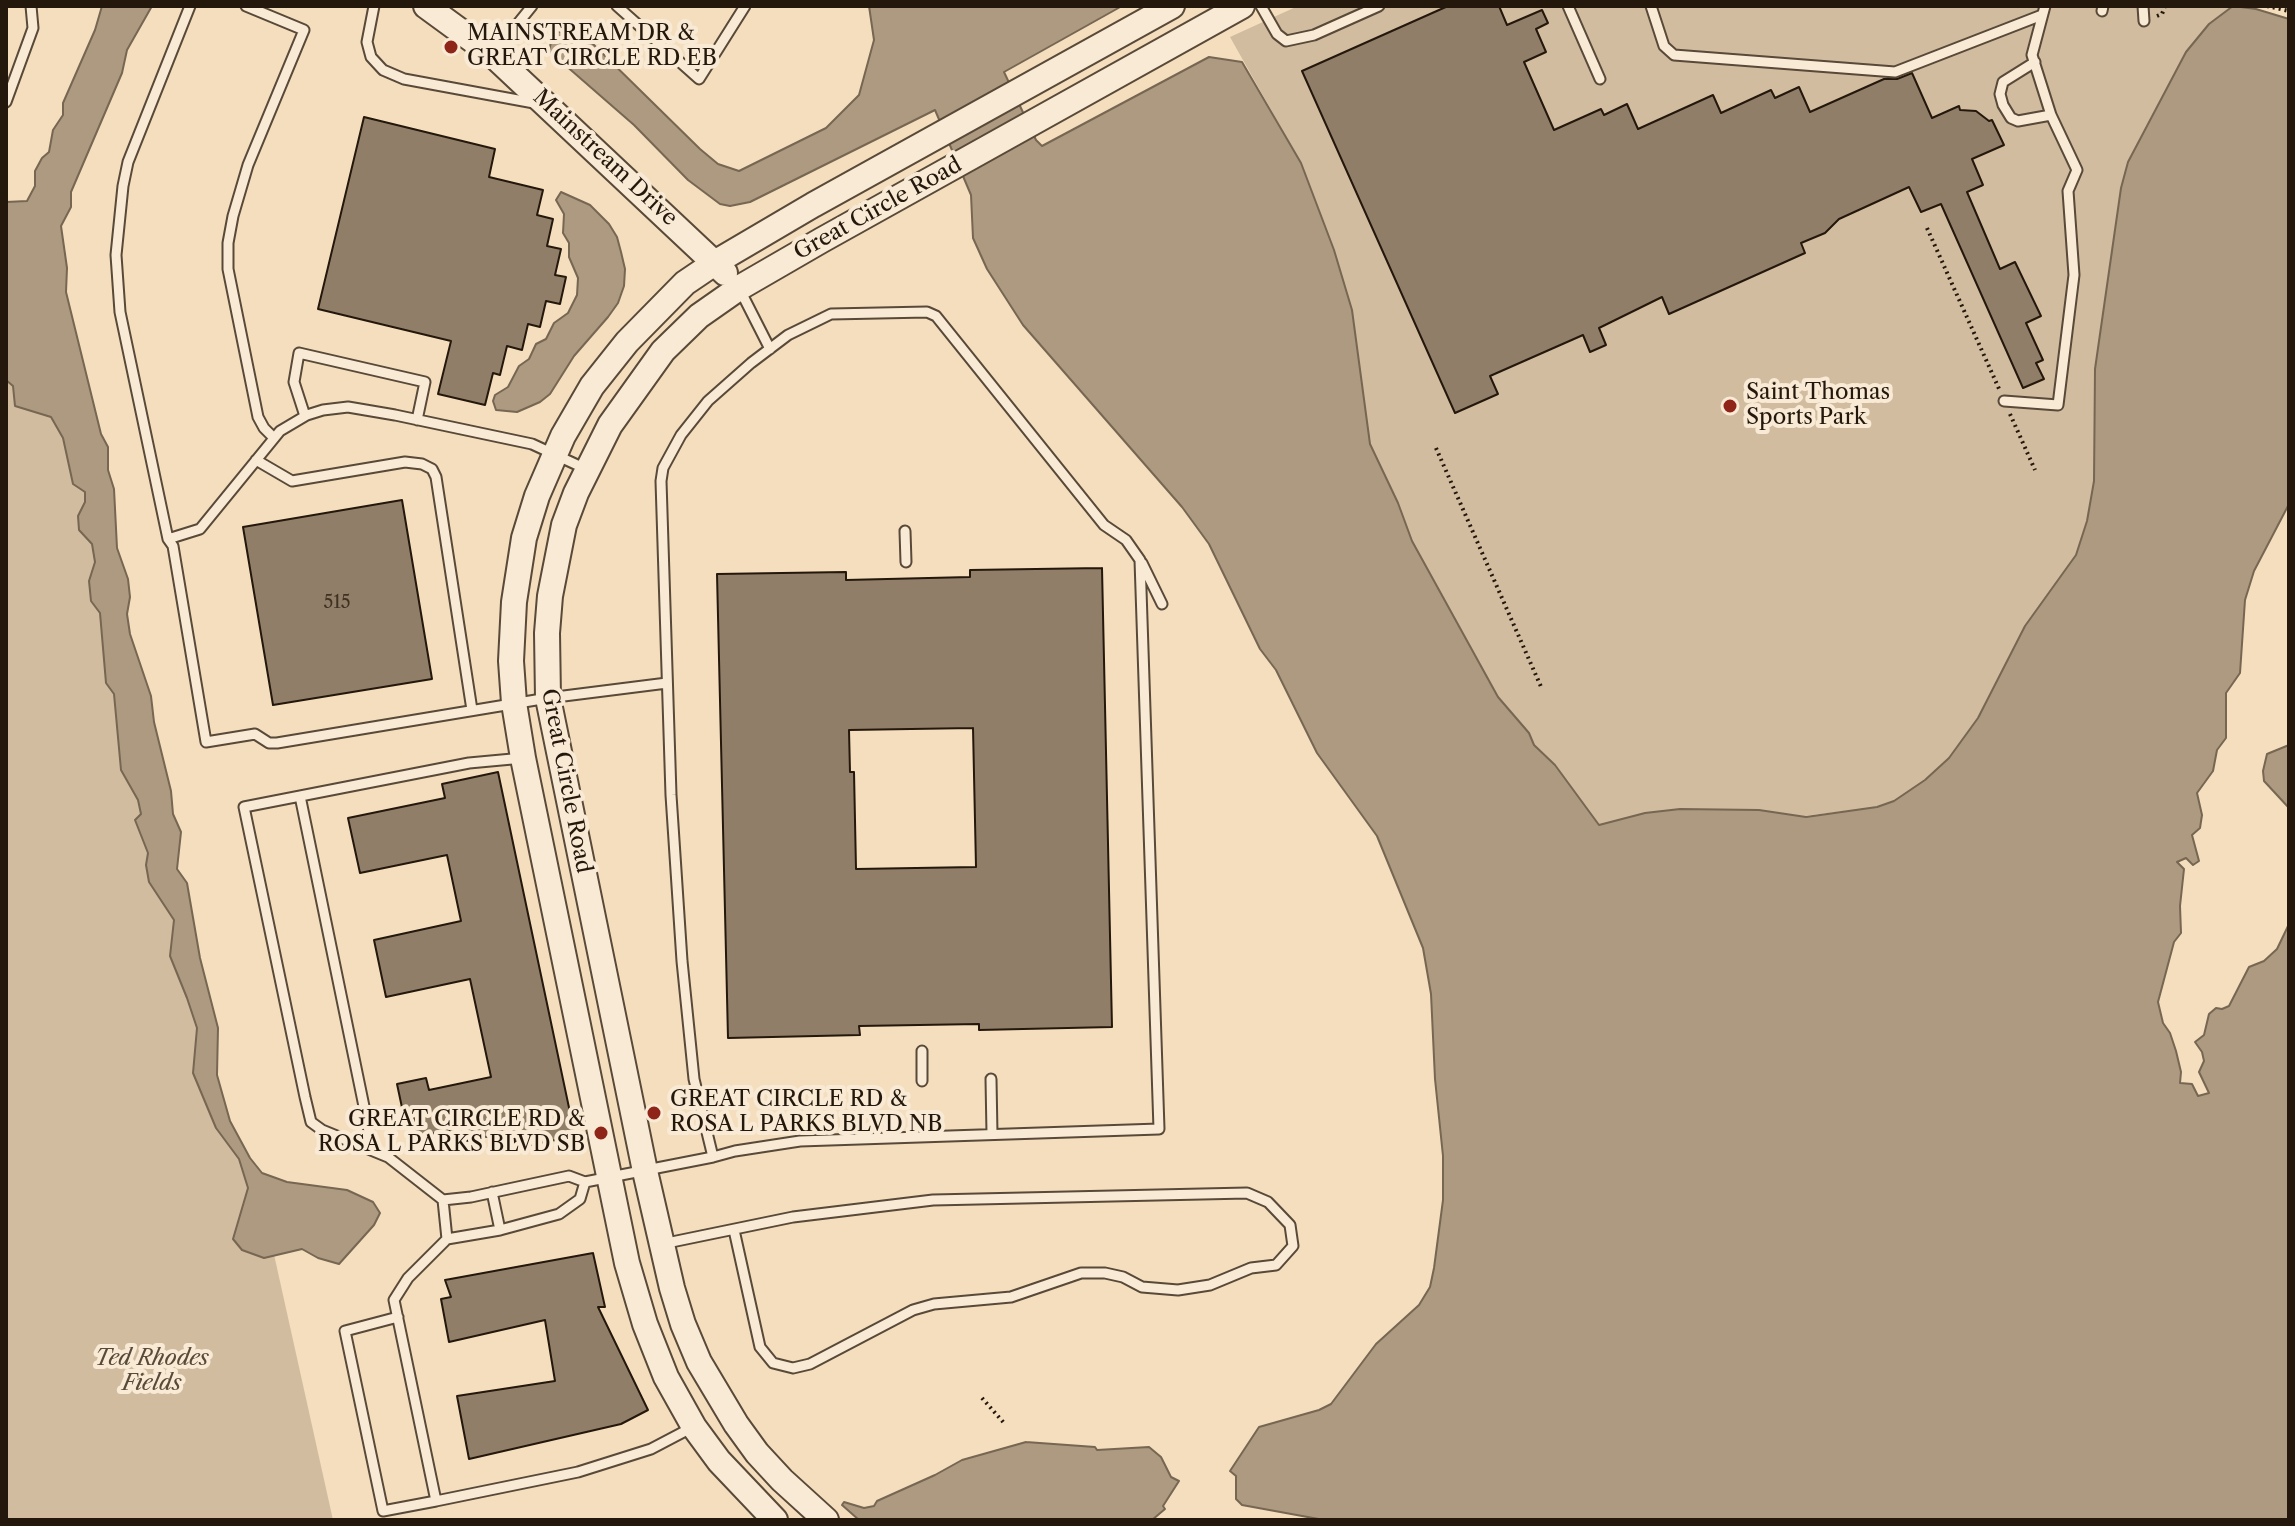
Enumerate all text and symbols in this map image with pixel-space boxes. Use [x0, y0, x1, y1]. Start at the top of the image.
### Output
place label: MAINSTREAM DR & GREAT CIRCLE RD EB [467, 21, 717, 72]
marker: MAINSTREAM DR & GREAT CIRCLE RD EB [442, 38, 460, 56]
street label: Mainstream Drive [527, 84, 683, 232]
street label: Great Circle Road [790, 152, 966, 266]
place label: Saint Thomas Sports Park [1746, 380, 1890, 432]
marker: Saint Thomas Sports Park [1721, 397, 1739, 415]
house number: 515 [323, 592, 351, 614]
street label: Great Circle Road [535, 686, 597, 876]
place label: GREAT CIRCLE RD & ROSA L PARKS BLVD NB [670, 1087, 942, 1138]
marker: GREAT CIRCLE RD & ROSA L PARKS BLVD NB [645, 1104, 663, 1122]
place label: GREAT CIRCLE RD & ROSA L PARKS BLVD SB [318, 1107, 585, 1158]
marker: GREAT CIRCLE RD & ROSA L PARKS BLVD SB [592, 1124, 610, 1142]
park label: Ted Rhodes Fields [95, 1346, 209, 1398]

